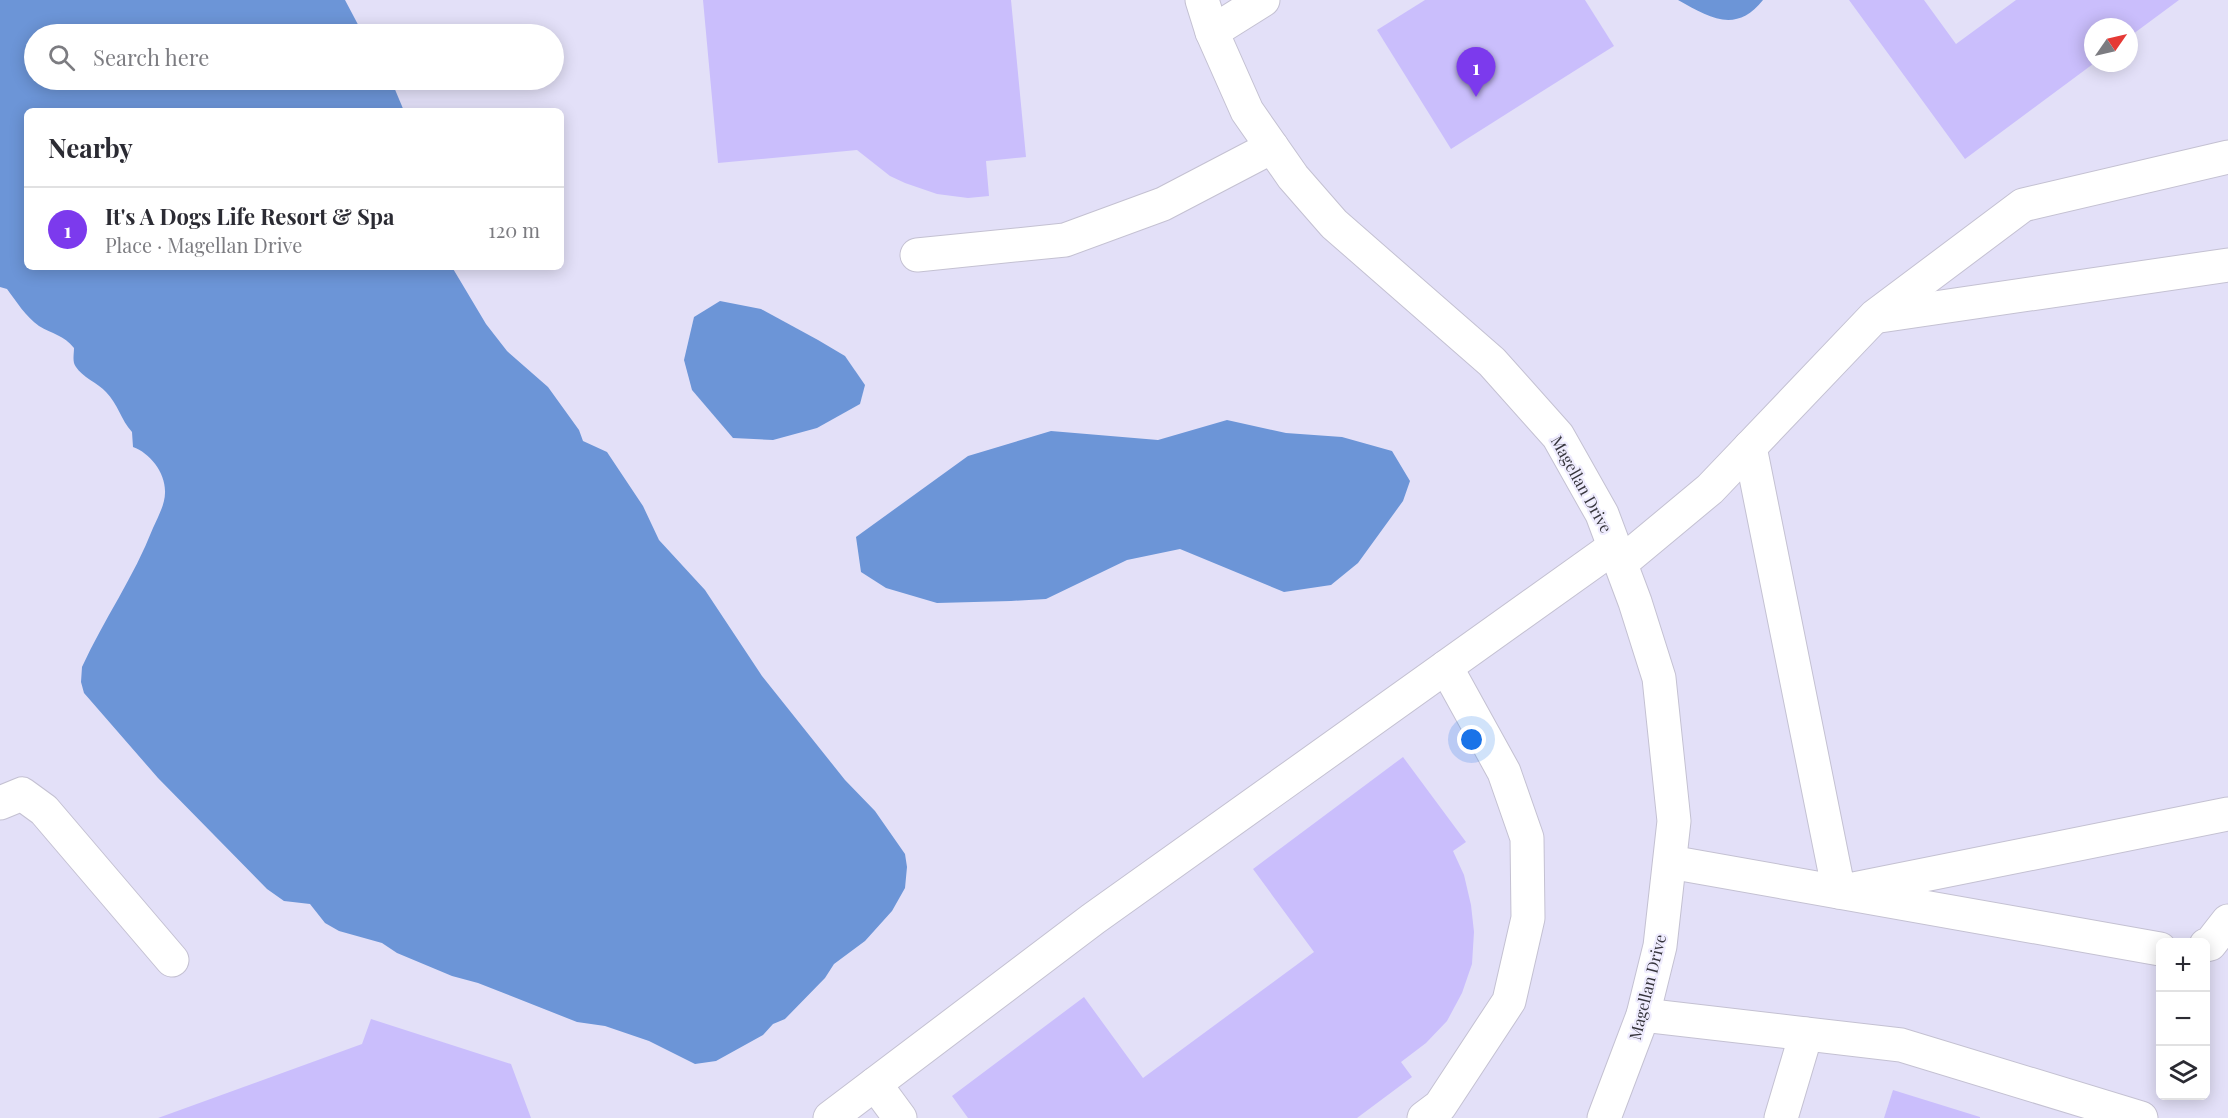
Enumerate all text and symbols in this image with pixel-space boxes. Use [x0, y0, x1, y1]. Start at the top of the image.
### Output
north arrow [2084, 18, 2138, 72]
search box [24, 24, 564, 90]
icon: search [45, 41, 78, 74]
text: Search here [93, 42, 209, 72]
pin: 1 [1456, 48, 1496, 97]
text: Nearby [48, 130, 133, 165]
text: It's A Dogs Life Resort & Spa [105, 201, 394, 231]
text: 1 [64, 216, 71, 243]
text: 120 m [488, 216, 540, 243]
text: Place · Magellan Drive [105, 231, 302, 258]
street label: Magellan Drive [1547, 432, 1617, 536]
your location [1457, 725, 1486, 754]
street label: Magellan Drive [1624, 932, 1670, 1042]
map controls [2156, 938, 2210, 1100]
button: + [2156, 938, 2210, 992]
button: − [2156, 992, 2210, 1046]
button: layers [2156, 1046, 2210, 1100]

